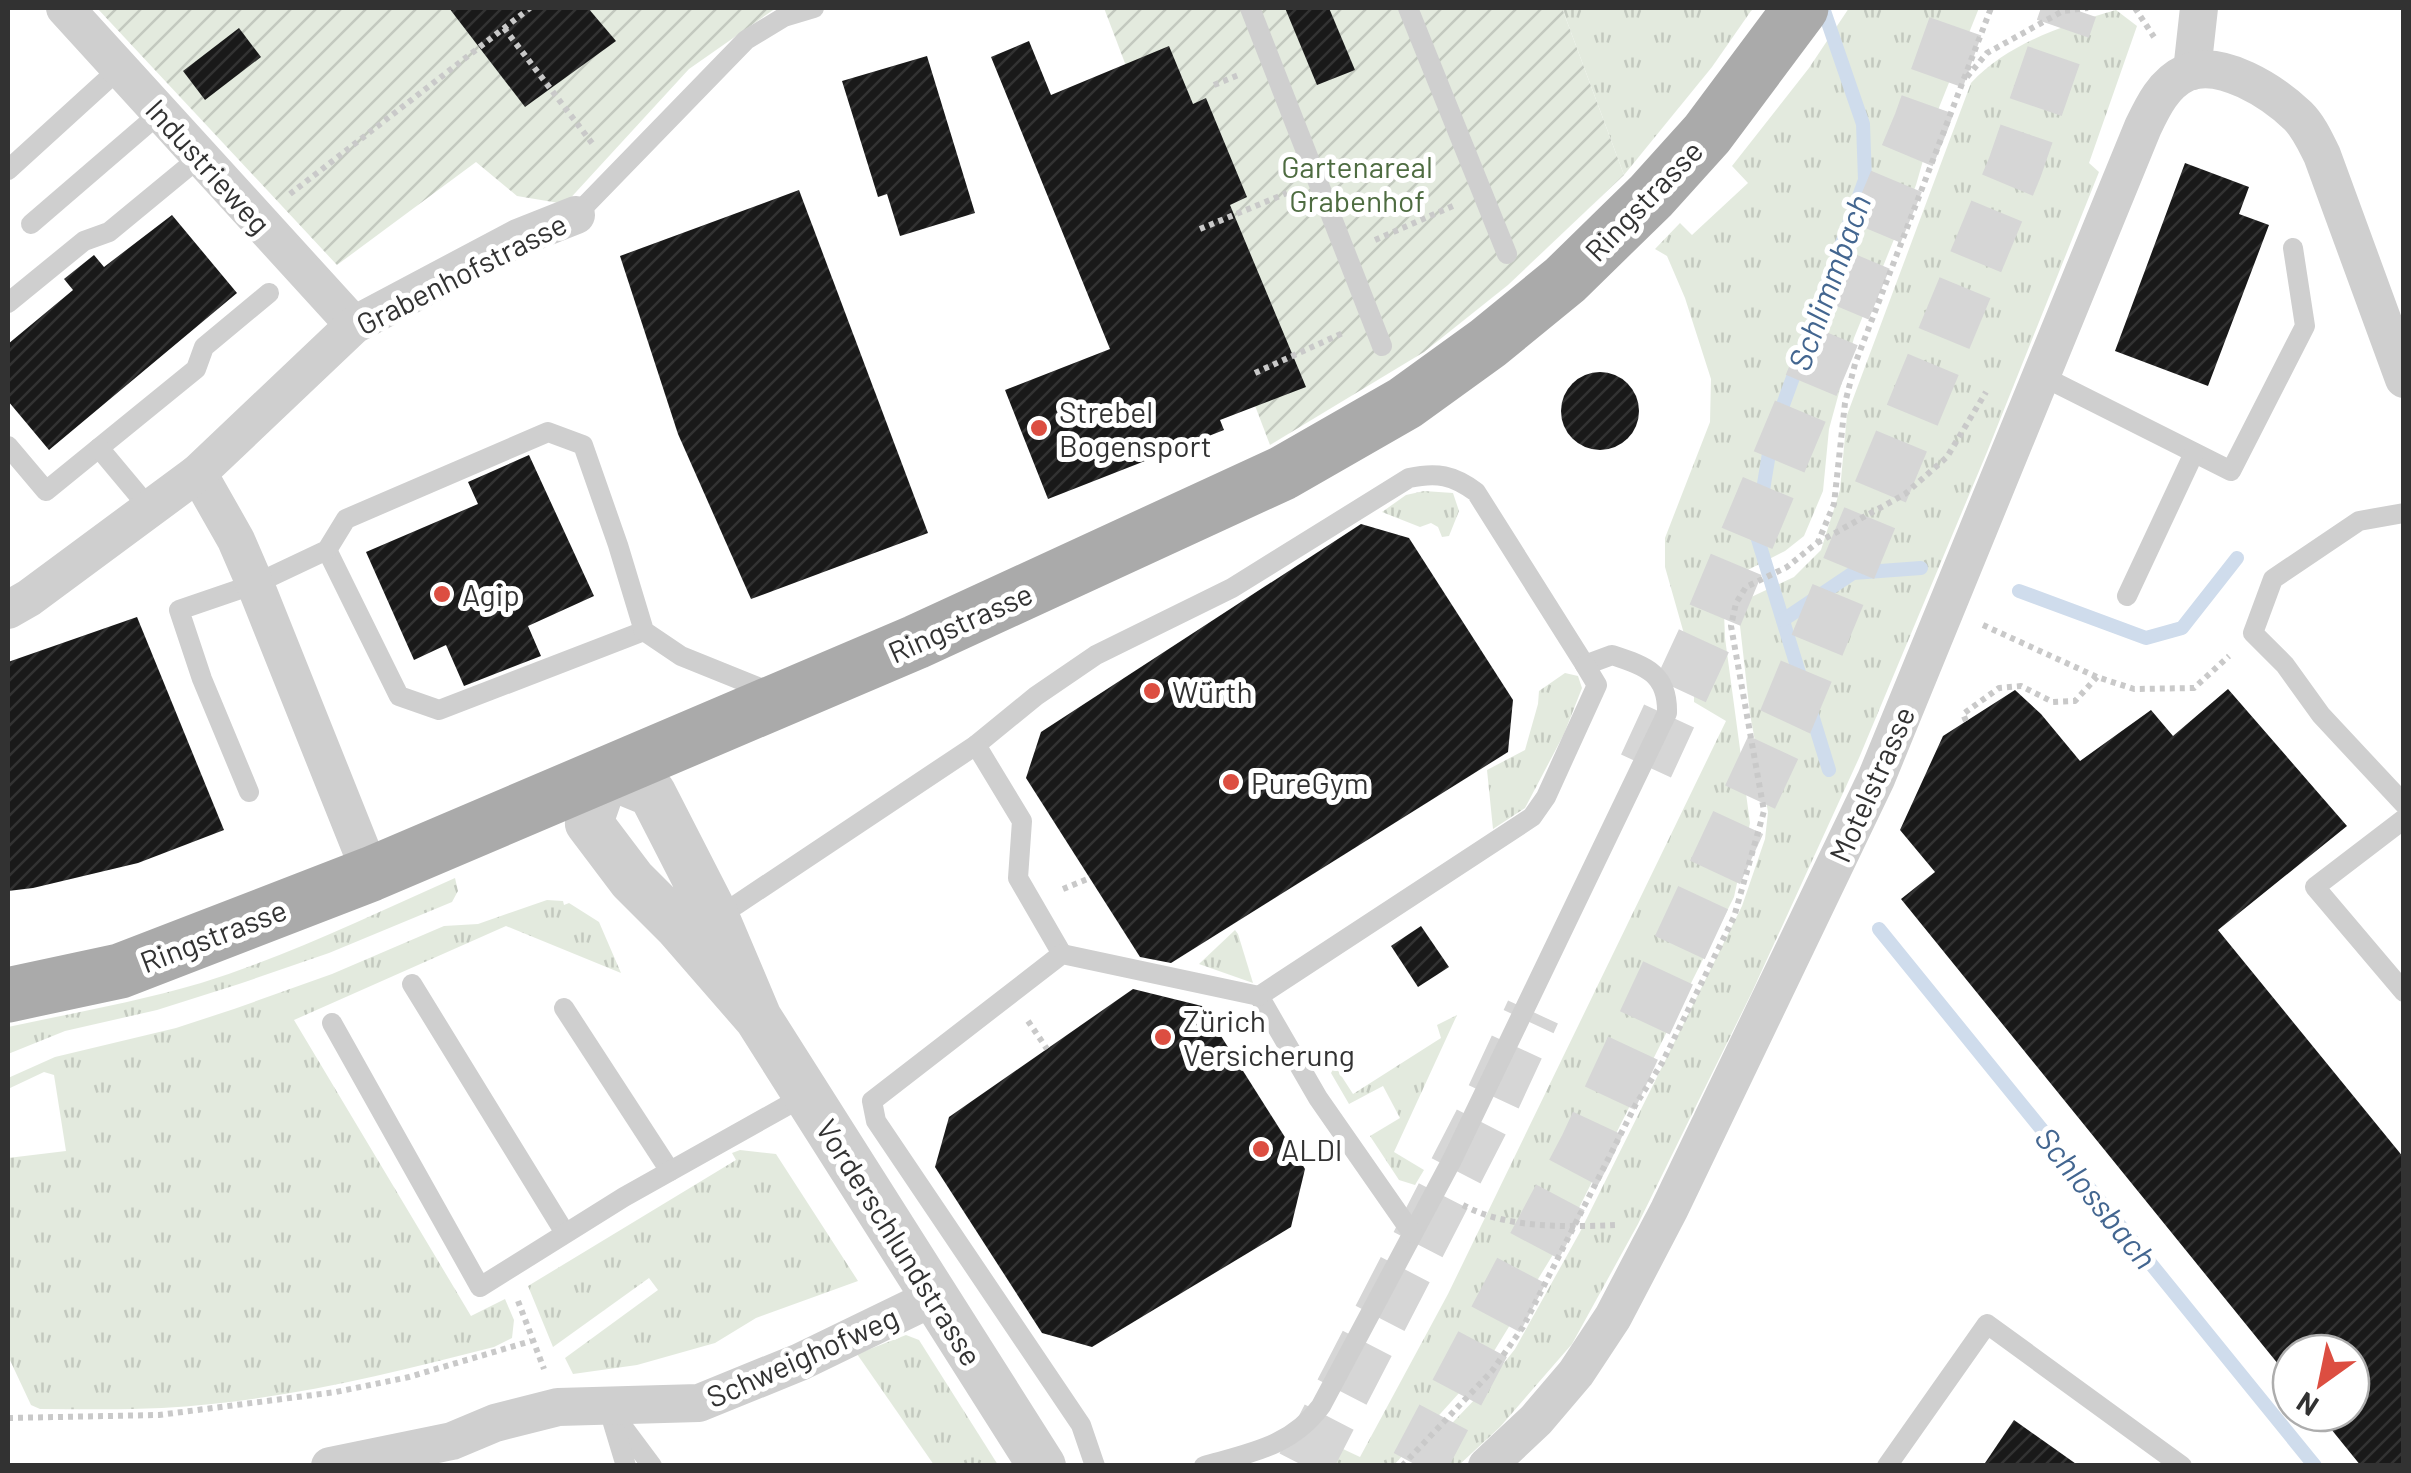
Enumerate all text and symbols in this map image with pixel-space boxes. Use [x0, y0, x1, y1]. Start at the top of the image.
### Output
street label: Industrieweg [139, 91, 279, 241]
street label: Ringstrasse [1577, 132, 1709, 268]
park label: Gartenareal Grabenhof [1281, 148, 1433, 218]
water label: Schlimmbach [1779, 189, 1877, 375]
street label: Grabenhofstrasse [350, 205, 572, 341]
place label: Strebel Bogensport [1059, 393, 1212, 463]
marker: Strebel Bogensport [1028, 417, 1050, 439]
street label: Ringstrasse [882, 574, 1038, 670]
place label: Agip [462, 576, 520, 612]
marker: Agip [431, 583, 453, 605]
place label: Würth [1172, 673, 1253, 709]
marker: Würth [1141, 680, 1163, 702]
street label: Motelstrasse [1821, 700, 1921, 868]
place label: PureGym [1251, 764, 1369, 800]
marker: PureGym [1220, 771, 1242, 793]
street label: Ringstrasse [135, 891, 291, 979]
place label: Zürich Versicherung [1183, 1002, 1355, 1072]
marker: Zürich Versicherung [1152, 1026, 1174, 1048]
street label: Vorderschlundstrasse [809, 1112, 991, 1372]
water label: Schlossbach [2028, 1119, 2166, 1275]
place label: ALDI [1281, 1131, 1343, 1167]
marker: ALDI [1250, 1138, 1272, 1160]
street label: Schweighofweg [701, 1298, 903, 1414]
north arrow [2271, 1333, 2371, 1433]
text: N [2290, 1385, 2324, 1424]

